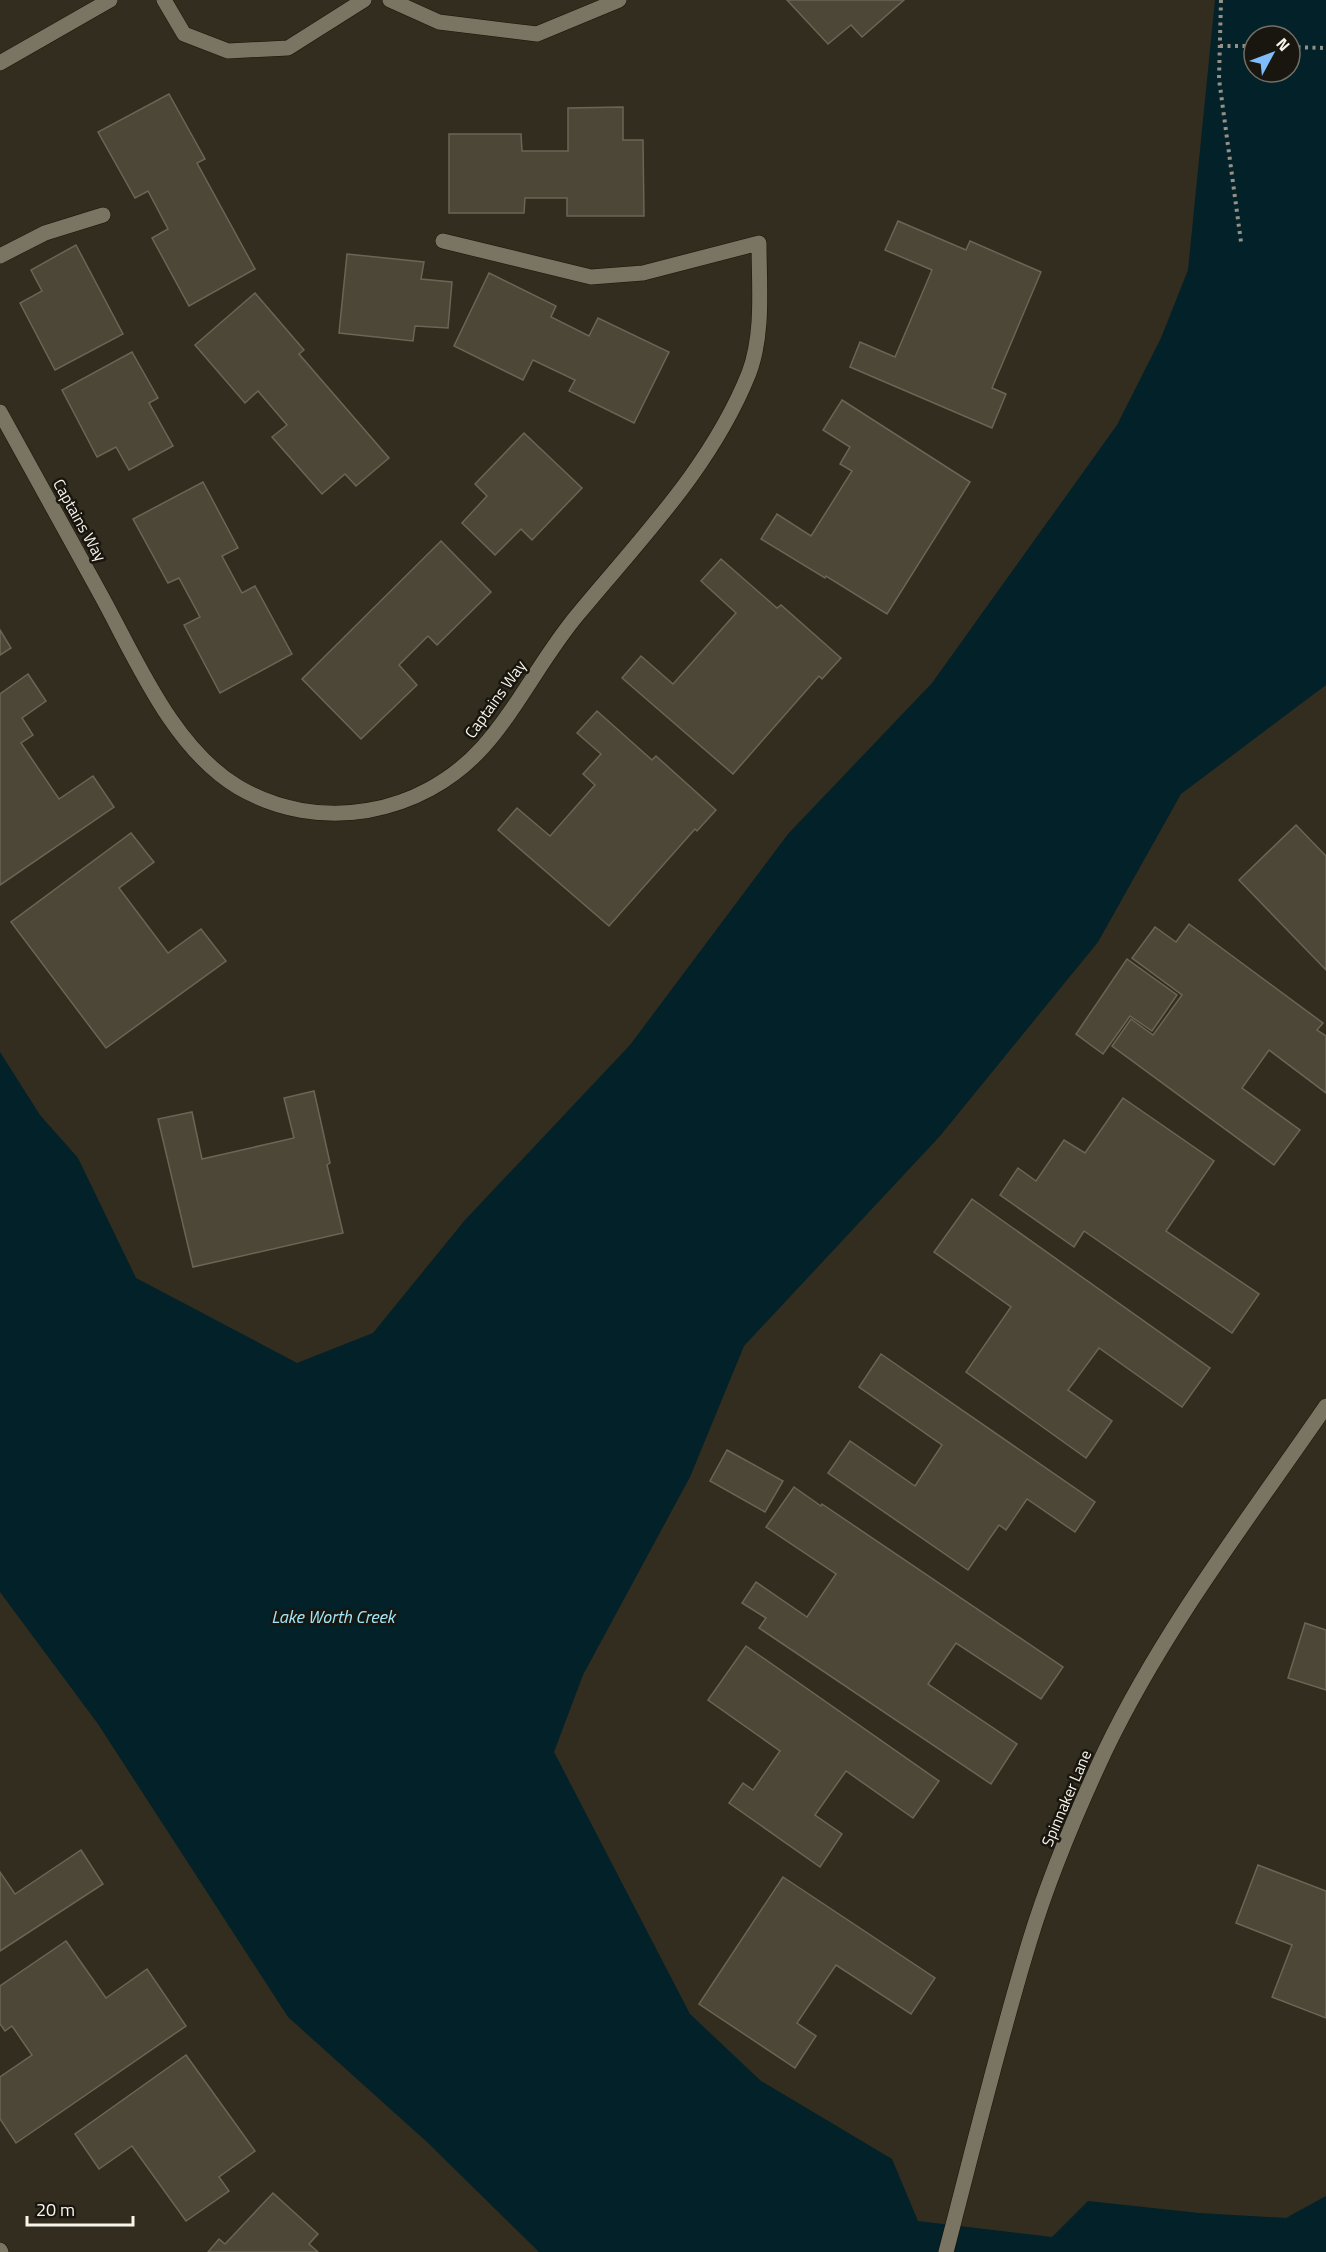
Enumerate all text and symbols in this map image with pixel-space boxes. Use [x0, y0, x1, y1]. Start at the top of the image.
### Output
north arrow [1242, 24, 1302, 84]
text: N [1271, 32, 1296, 56]
street label: Captains Way [47, 474, 113, 566]
street label: Captains Way [458, 655, 532, 743]
water label: Lake Worth Creek [271, 1603, 397, 1630]
street label: Spinnaker Lane [1035, 1746, 1097, 1850]
scale bar [27, 2189, 134, 2227]
text: 20 m [36, 2196, 75, 2223]

